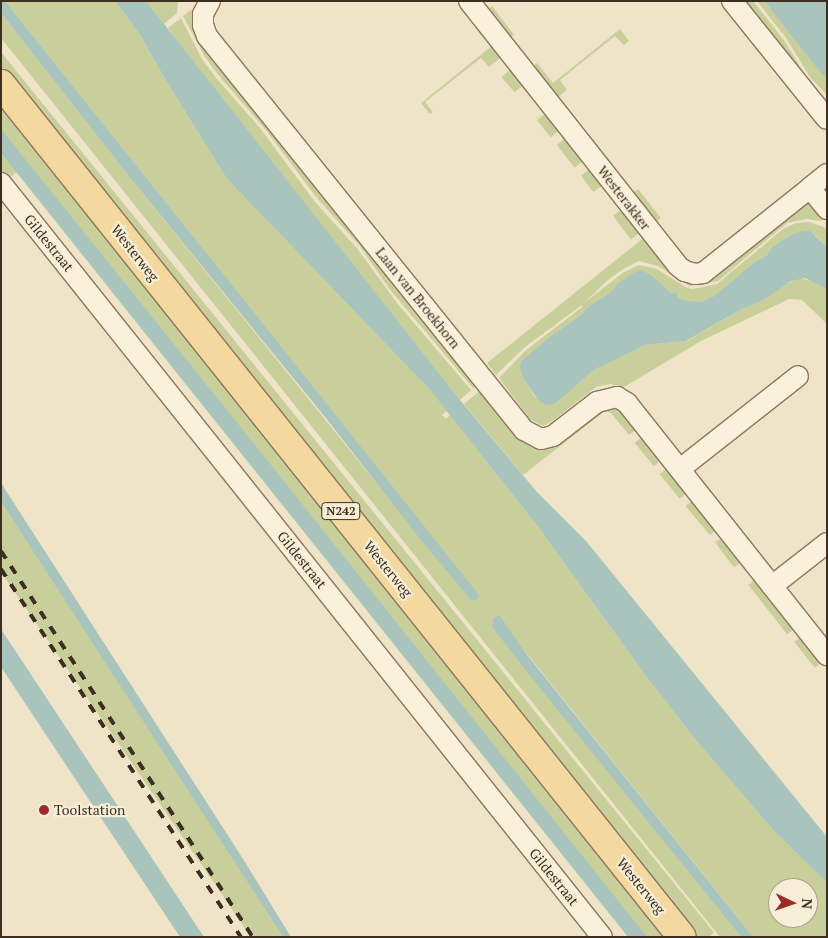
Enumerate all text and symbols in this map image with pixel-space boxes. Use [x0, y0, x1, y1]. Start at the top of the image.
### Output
street label: Westerakker [594, 163, 654, 233]
street label: Gildestraat [21, 211, 77, 275]
street label: Westerweg [108, 221, 162, 285]
street label: Laan van Broekhorn [372, 244, 464, 352]
road number: N242 [321, 502, 361, 520]
street label: Gildestraat [274, 528, 330, 592]
street label: Westerweg [360, 537, 416, 601]
place label: Toolstation [54, 802, 125, 818]
marker: Toolstation [38, 804, 50, 816]
street label: Gildestraat [526, 845, 582, 909]
street label: Westerweg [613, 854, 669, 918]
north arrow [768, 878, 818, 928]
text: N [798, 898, 817, 910]

